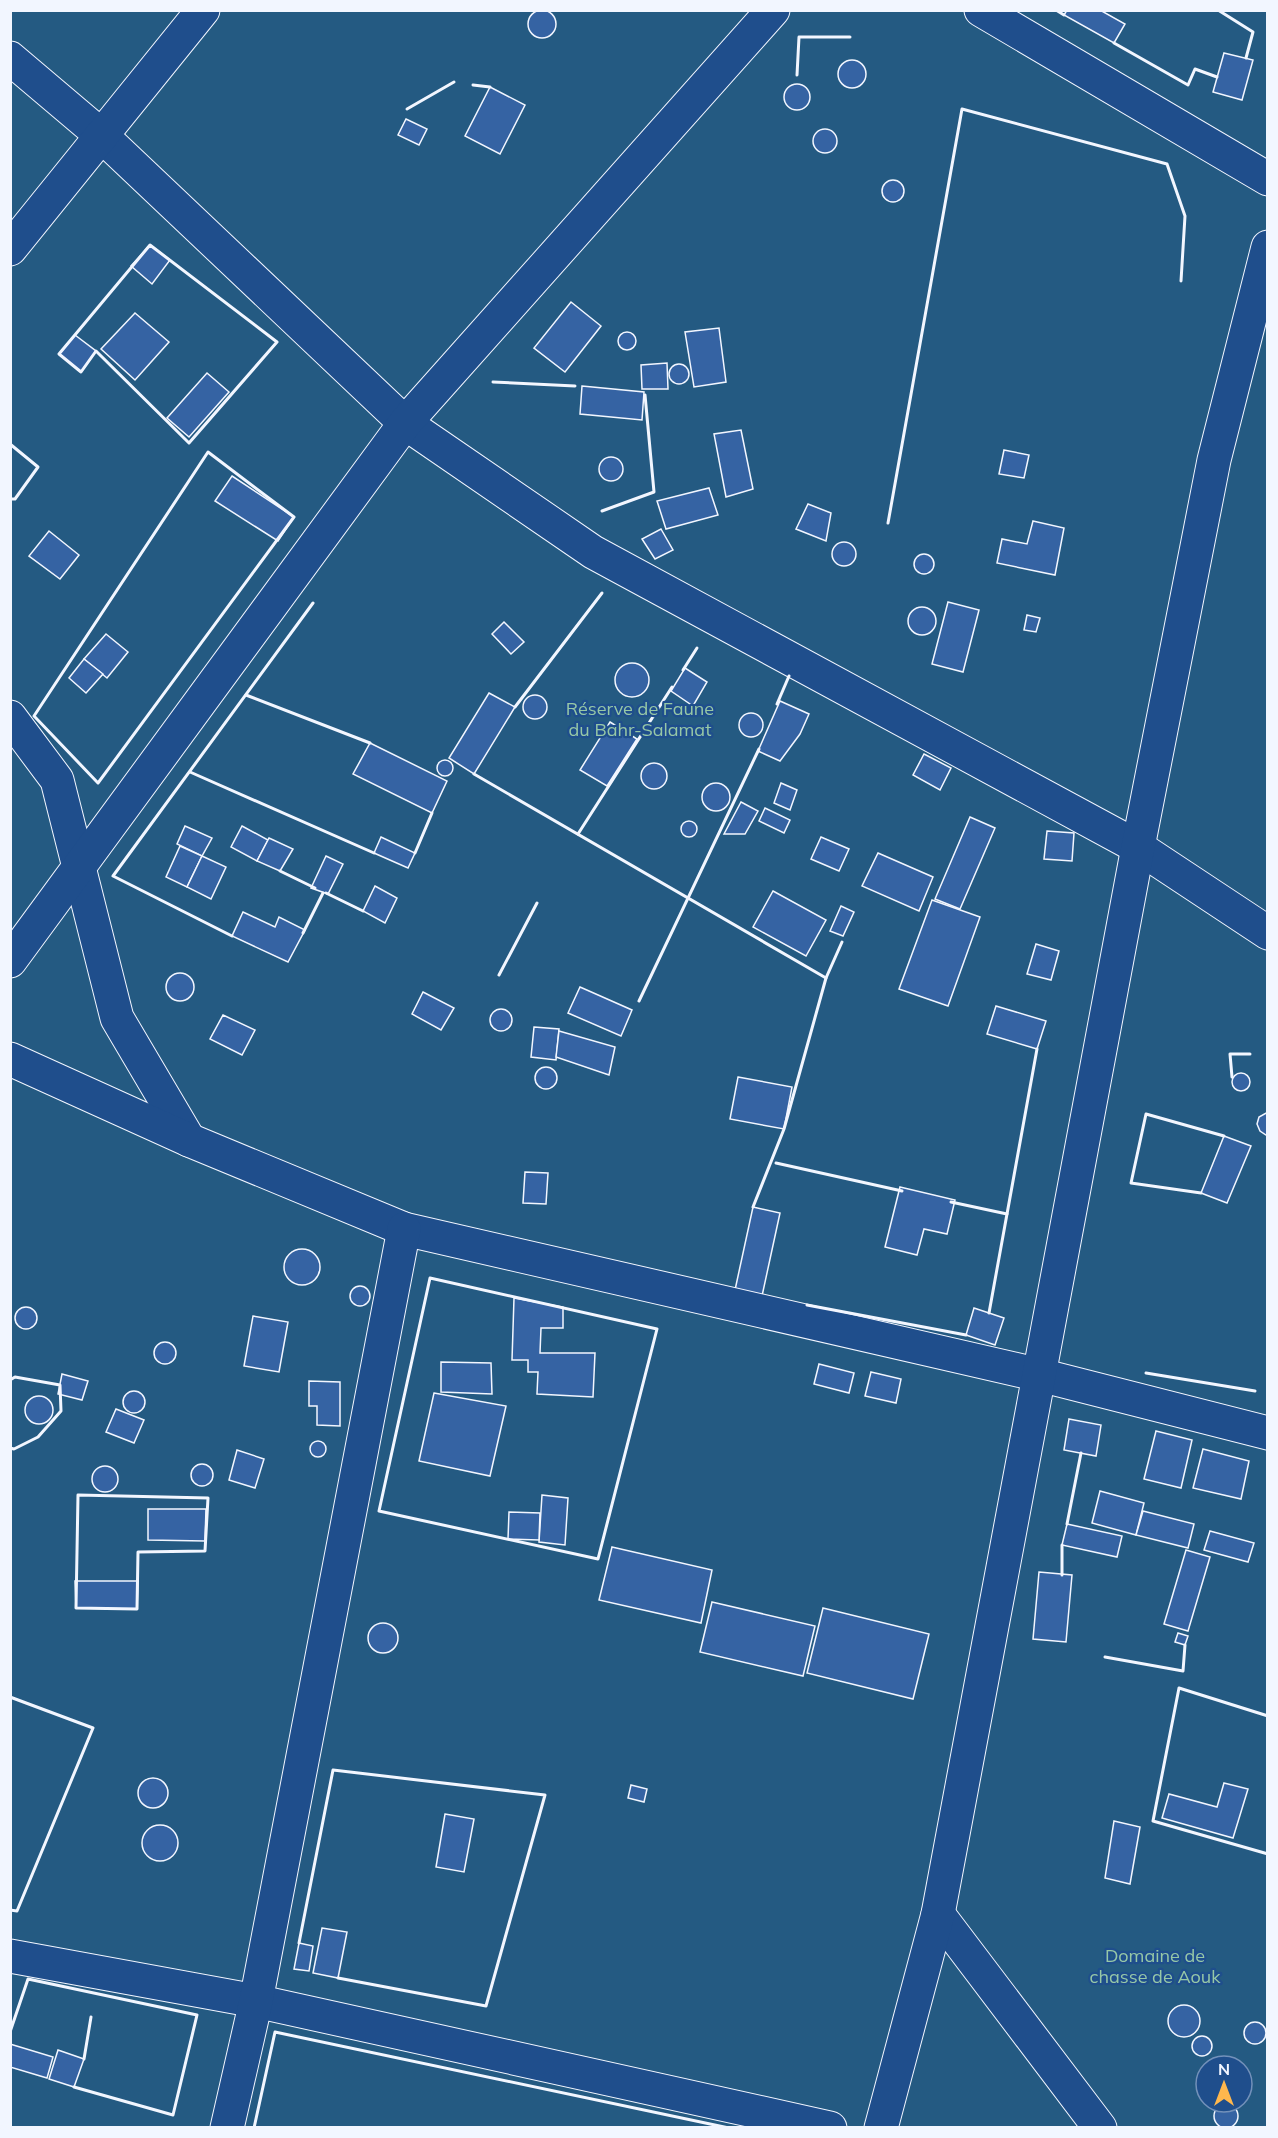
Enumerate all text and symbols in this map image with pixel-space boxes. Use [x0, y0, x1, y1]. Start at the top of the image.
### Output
park label: Réserve de Faune du Bahr-Salamat [566, 697, 714, 741]
park label: Domaine de chasse de Aouk [1090, 1944, 1221, 1988]
north arrow [1194, 2054, 1254, 2114]
text: N [1218, 2059, 1230, 2079]

